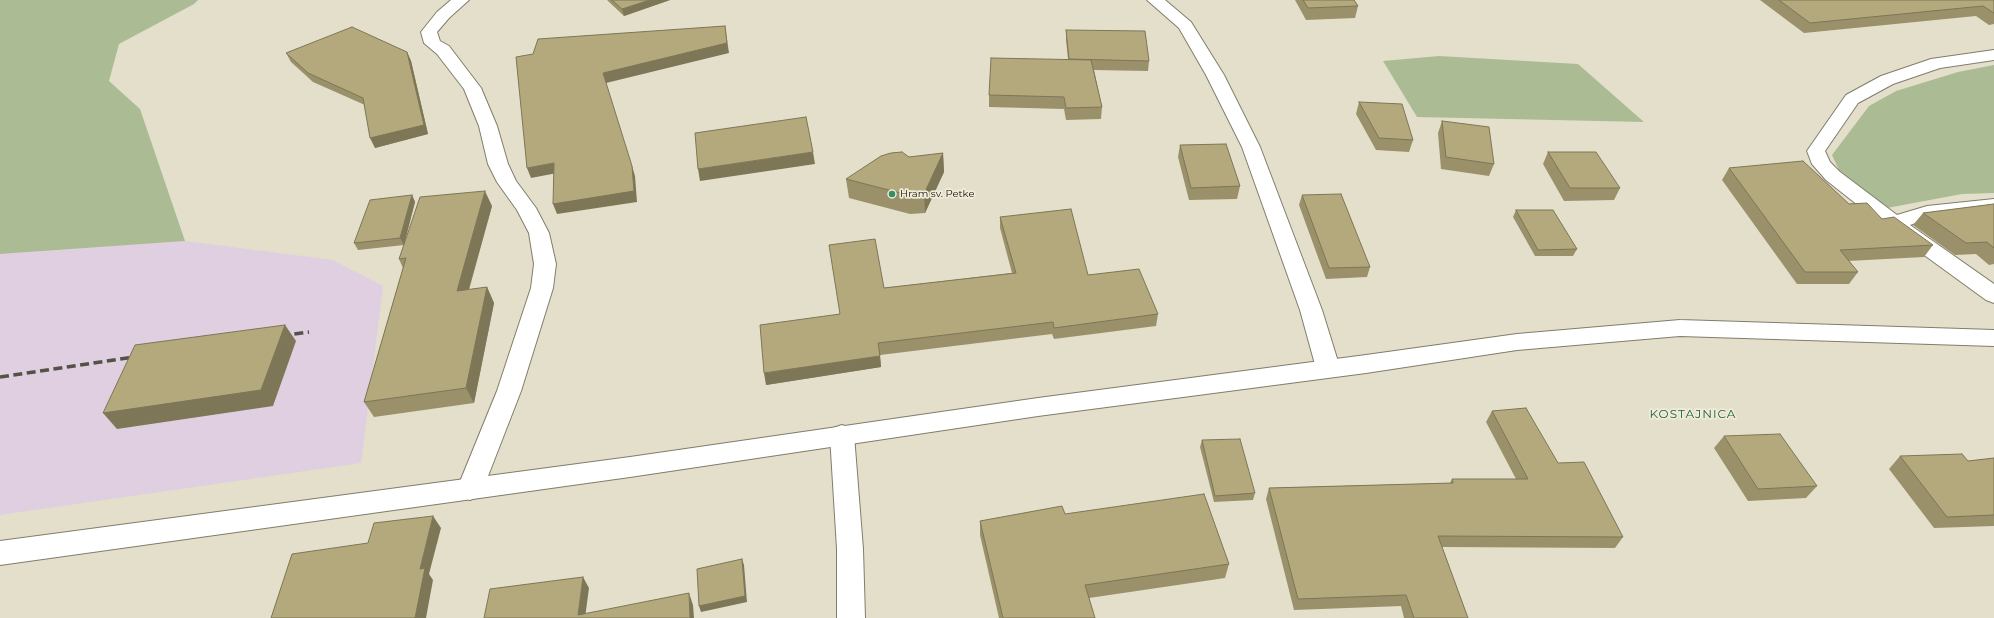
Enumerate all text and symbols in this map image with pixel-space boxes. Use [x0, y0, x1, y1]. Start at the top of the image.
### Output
place label: Hram sv. Petke [900, 188, 974, 200]
marker: Hram sv. Petke [887, 189, 897, 199]
district label: KOSTAJNICA [1650, 407, 1736, 421]

